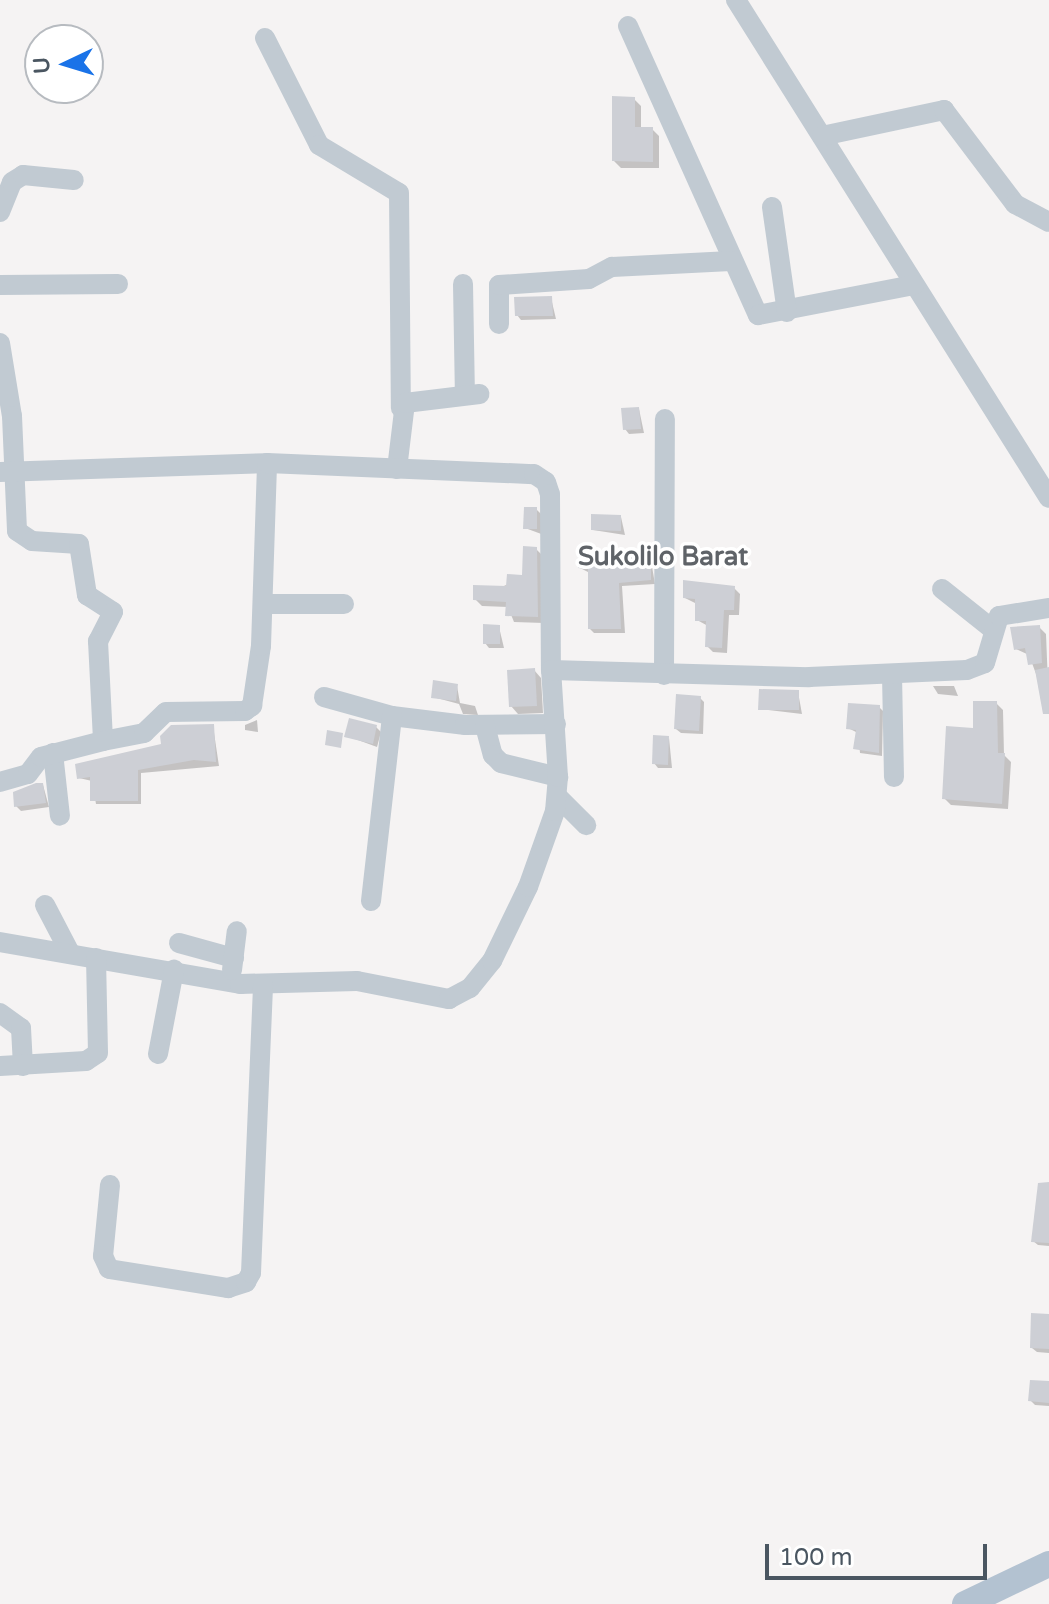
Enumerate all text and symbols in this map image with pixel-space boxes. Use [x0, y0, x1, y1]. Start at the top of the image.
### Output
north arrow [24, 24, 104, 104]
text: U [29, 56, 56, 75]
district label: Sukolilo Barat [578, 541, 748, 573]
scale bar [769, 1528, 991, 1578]
text: 100 m [779, 1543, 853, 1572]

